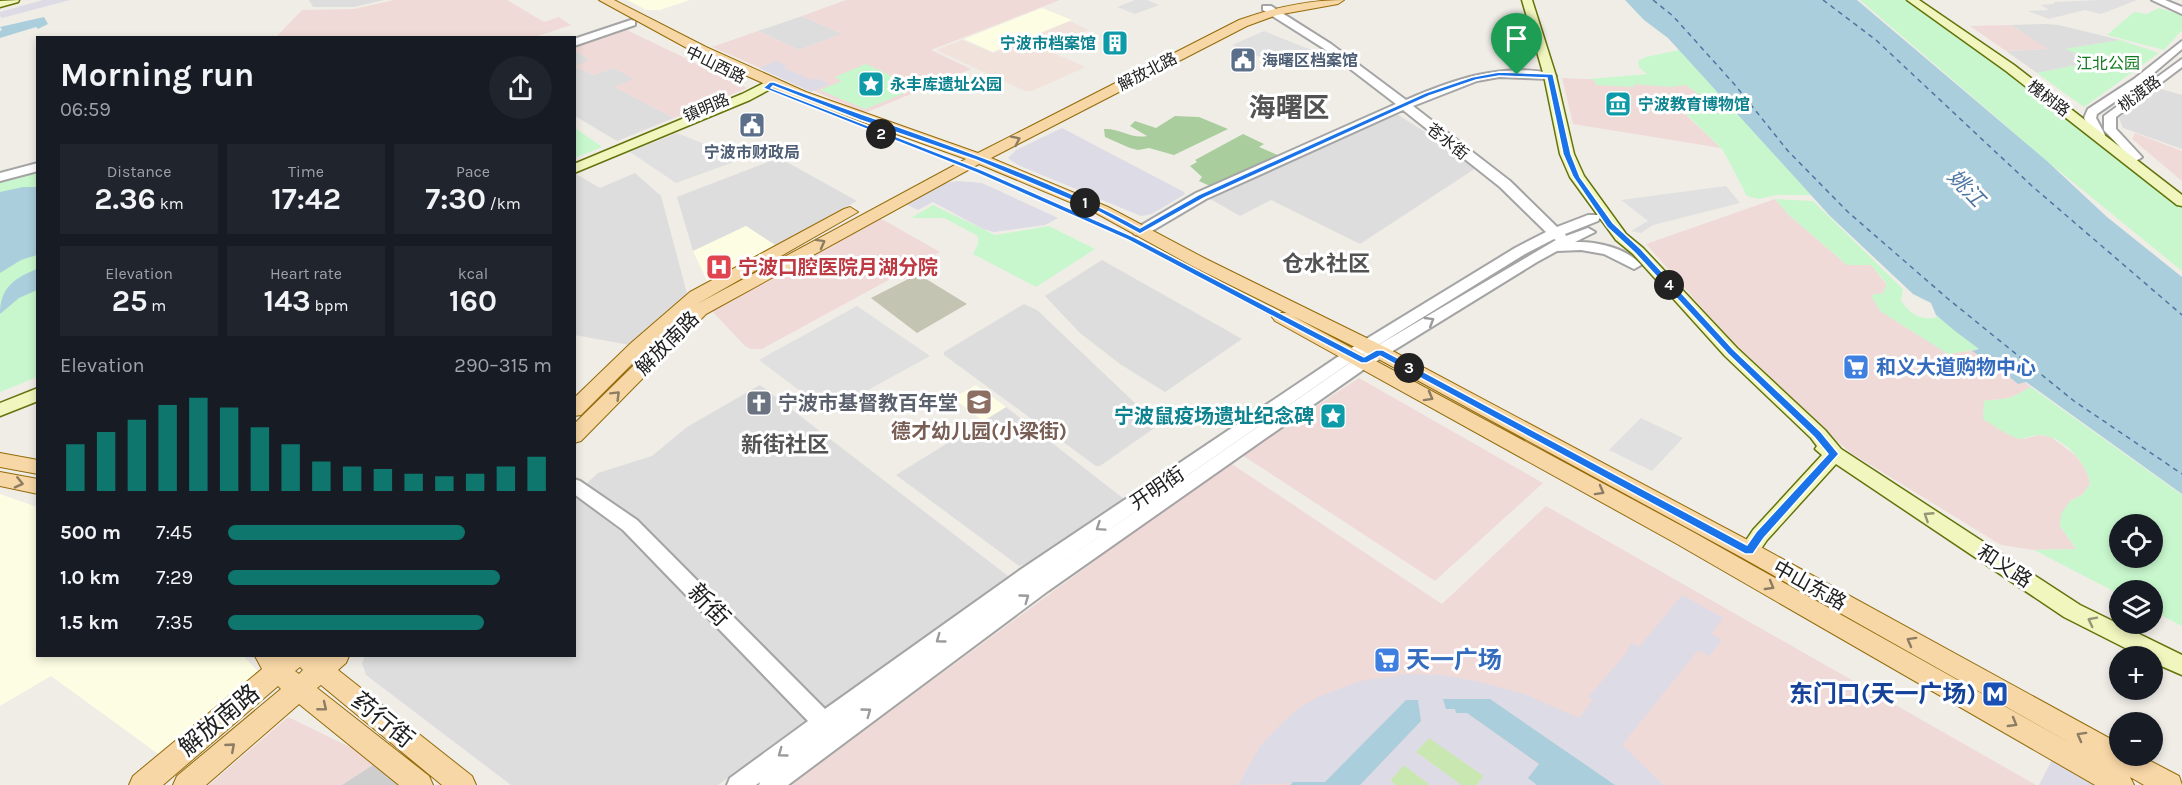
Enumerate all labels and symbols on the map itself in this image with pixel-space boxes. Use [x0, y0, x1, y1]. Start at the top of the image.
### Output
pin [1491, 13, 1542, 75]
building icon: 宁波市档案馆 [1100, 28, 1130, 58]
place label: 宁波市档案馆 [1000, 34, 1096, 53]
street label: 中山西路 [683, 42, 749, 87]
public building icon: 海曙区档案馆 [1228, 45, 1258, 75]
street label: 解放北路 [1114, 48, 1180, 94]
place label: 海曙区档案馆 [1262, 51, 1358, 70]
park label: 江北公园 [2076, 54, 2140, 73]
place icon: 永丰库遗址公园 [856, 69, 886, 99]
street label: 桃渡路 [2114, 71, 2164, 115]
place label: 永丰库遗址公园 [890, 75, 1002, 94]
street label: 槐树路 [2024, 76, 2074, 120]
street label: 镇明路 [680, 89, 732, 126]
museum icon: 宁波教育博物馆 [1603, 89, 1633, 119]
district label: 海曙区 [1249, 92, 1330, 124]
place label: 宁波教育博物馆 [1638, 95, 1750, 114]
public building icon: 宁波市财政局 [737, 110, 767, 140]
pin: 2 [866, 119, 896, 149]
street label: 苍水街 [1423, 119, 1472, 164]
one-way arrow [1010, 135, 1021, 147]
place label: 宁波市财政局 [704, 143, 800, 162]
water label: 姚江 [1943, 165, 1991, 213]
pin: 1 [1070, 188, 1100, 218]
one-way arrow [815, 239, 825, 250]
district label: 仓水社区 [1282, 251, 1370, 277]
hospital icon: 宁波口腔医院月湖分院 [704, 252, 734, 282]
place label: 宁波口腔医院月湖分院 [738, 256, 938, 279]
pin: 4 [1654, 270, 1684, 300]
street label: 解放南路 [631, 307, 704, 380]
one-way arrow [1424, 317, 1434, 329]
supermarket icon: 和义大道购物中心 [1841, 352, 1871, 382]
pin: 3 [1394, 353, 1424, 383]
place label: 和义大道购物中心 [1876, 356, 2036, 379]
school or university icon: 德才幼儿园(小梁街) [964, 387, 994, 417]
church icon: 宁波市基督教百年堂 [744, 388, 774, 418]
one-way arrow [1423, 390, 1434, 401]
one-way arrow [608, 391, 619, 402]
place label: 宁波市基督教百年堂 [778, 392, 958, 415]
place icon: 宁波鼠疫场遗址纪念碑 [1318, 401, 1348, 431]
place label: 宁波鼠疫场遗址纪念碑 [1114, 405, 1314, 428]
place label: 德才幼儿园(小梁街) [891, 420, 1067, 443]
district label: 新街社区 [741, 432, 829, 458]
street label: 开明街 [1126, 462, 1189, 515]
one-way arrow [14, 476, 24, 489]
one-way arrow [1594, 484, 1604, 495]
one-way arrow [1924, 511, 1934, 523]
one-way arrow [1095, 520, 1106, 531]
street label: 和义路 [1973, 540, 2036, 592]
street label: 中山东路 [1769, 556, 1850, 615]
street label: 新街 [682, 578, 736, 632]
one-way arrow [1764, 579, 1775, 590]
one-way arrow [1019, 594, 1030, 605]
one-way arrow [2088, 617, 2099, 628]
one-way arrow [936, 632, 947, 643]
one-way arrow [1907, 637, 1917, 648]
supermarket icon: 天一广场 [1372, 645, 1402, 675]
place label: 天一广场 [1406, 646, 1502, 674]
street label: 解放南路 [173, 678, 265, 762]
metro station icon: 东门口(天一广场) [1980, 679, 2010, 709]
place label: 东门口(天一广场) [1789, 680, 1976, 708]
street label: 药行街 [346, 686, 420, 754]
one-way arrow [316, 700, 327, 711]
one-way arrow [861, 709, 872, 720]
one-way arrow [2007, 716, 2017, 728]
one-way arrow [2077, 732, 2087, 743]
one-way arrow [224, 743, 235, 754]
one-way arrow [778, 746, 789, 757]

